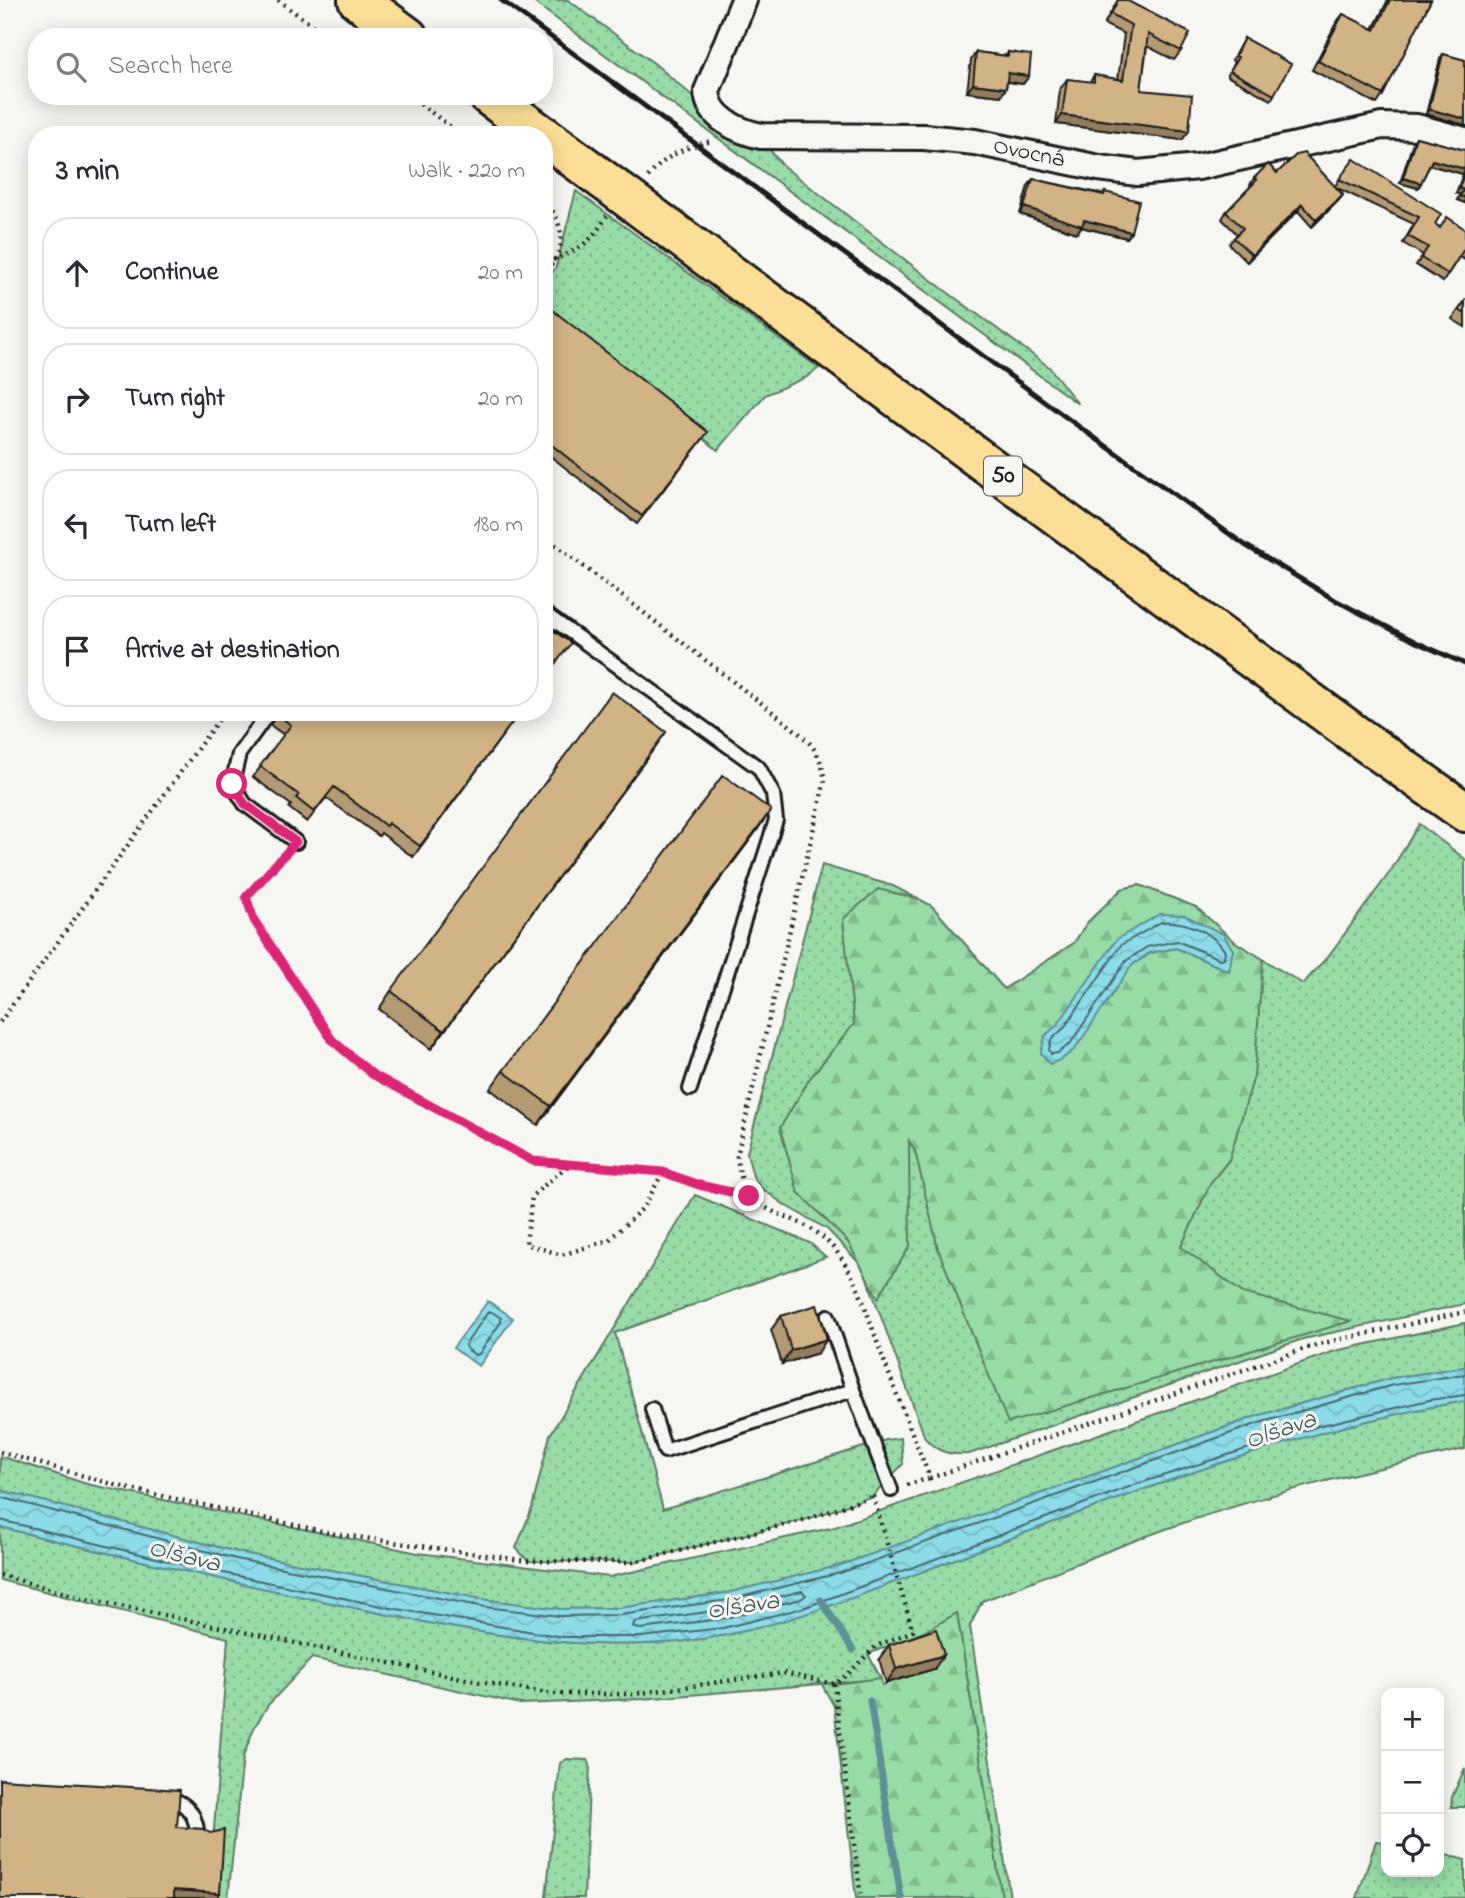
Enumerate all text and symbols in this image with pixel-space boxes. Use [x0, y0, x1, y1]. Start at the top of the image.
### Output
search box [28, 28, 553, 105]
icon: search [52, 48, 90, 86]
text: Search here [108, 48, 233, 86]
street label: Ovocná [990, 129, 1068, 178]
text: 3 min [56, 150, 119, 194]
text: Walk · 220 m [408, 155, 525, 188]
icon: ahead [58, 254, 96, 292]
text: Continue [125, 254, 218, 292]
text: 20 m [478, 257, 523, 290]
icon: right [58, 380, 96, 418]
text: Turn right [125, 380, 225, 418]
text: 20 m [478, 383, 523, 416]
road number: 50 [984, 456, 1022, 496]
icon: left [58, 506, 96, 544]
text: Turn left [125, 506, 216, 544]
text: 180 m [474, 509, 523, 542]
icon: arrive [58, 632, 96, 670]
text: Arrive at destination [125, 632, 340, 670]
route start [216, 768, 247, 799]
route end [733, 1180, 764, 1211]
water label: Olšava [1240, 1401, 1323, 1461]
water label: Olšava [144, 1530, 225, 1584]
water label: Olšava [704, 1582, 783, 1631]
map controls [1381, 1688, 1444, 1877]
button: + [1381, 1688, 1444, 1751]
button: − [1381, 1751, 1444, 1814]
button: locate [1381, 1814, 1444, 1877]

